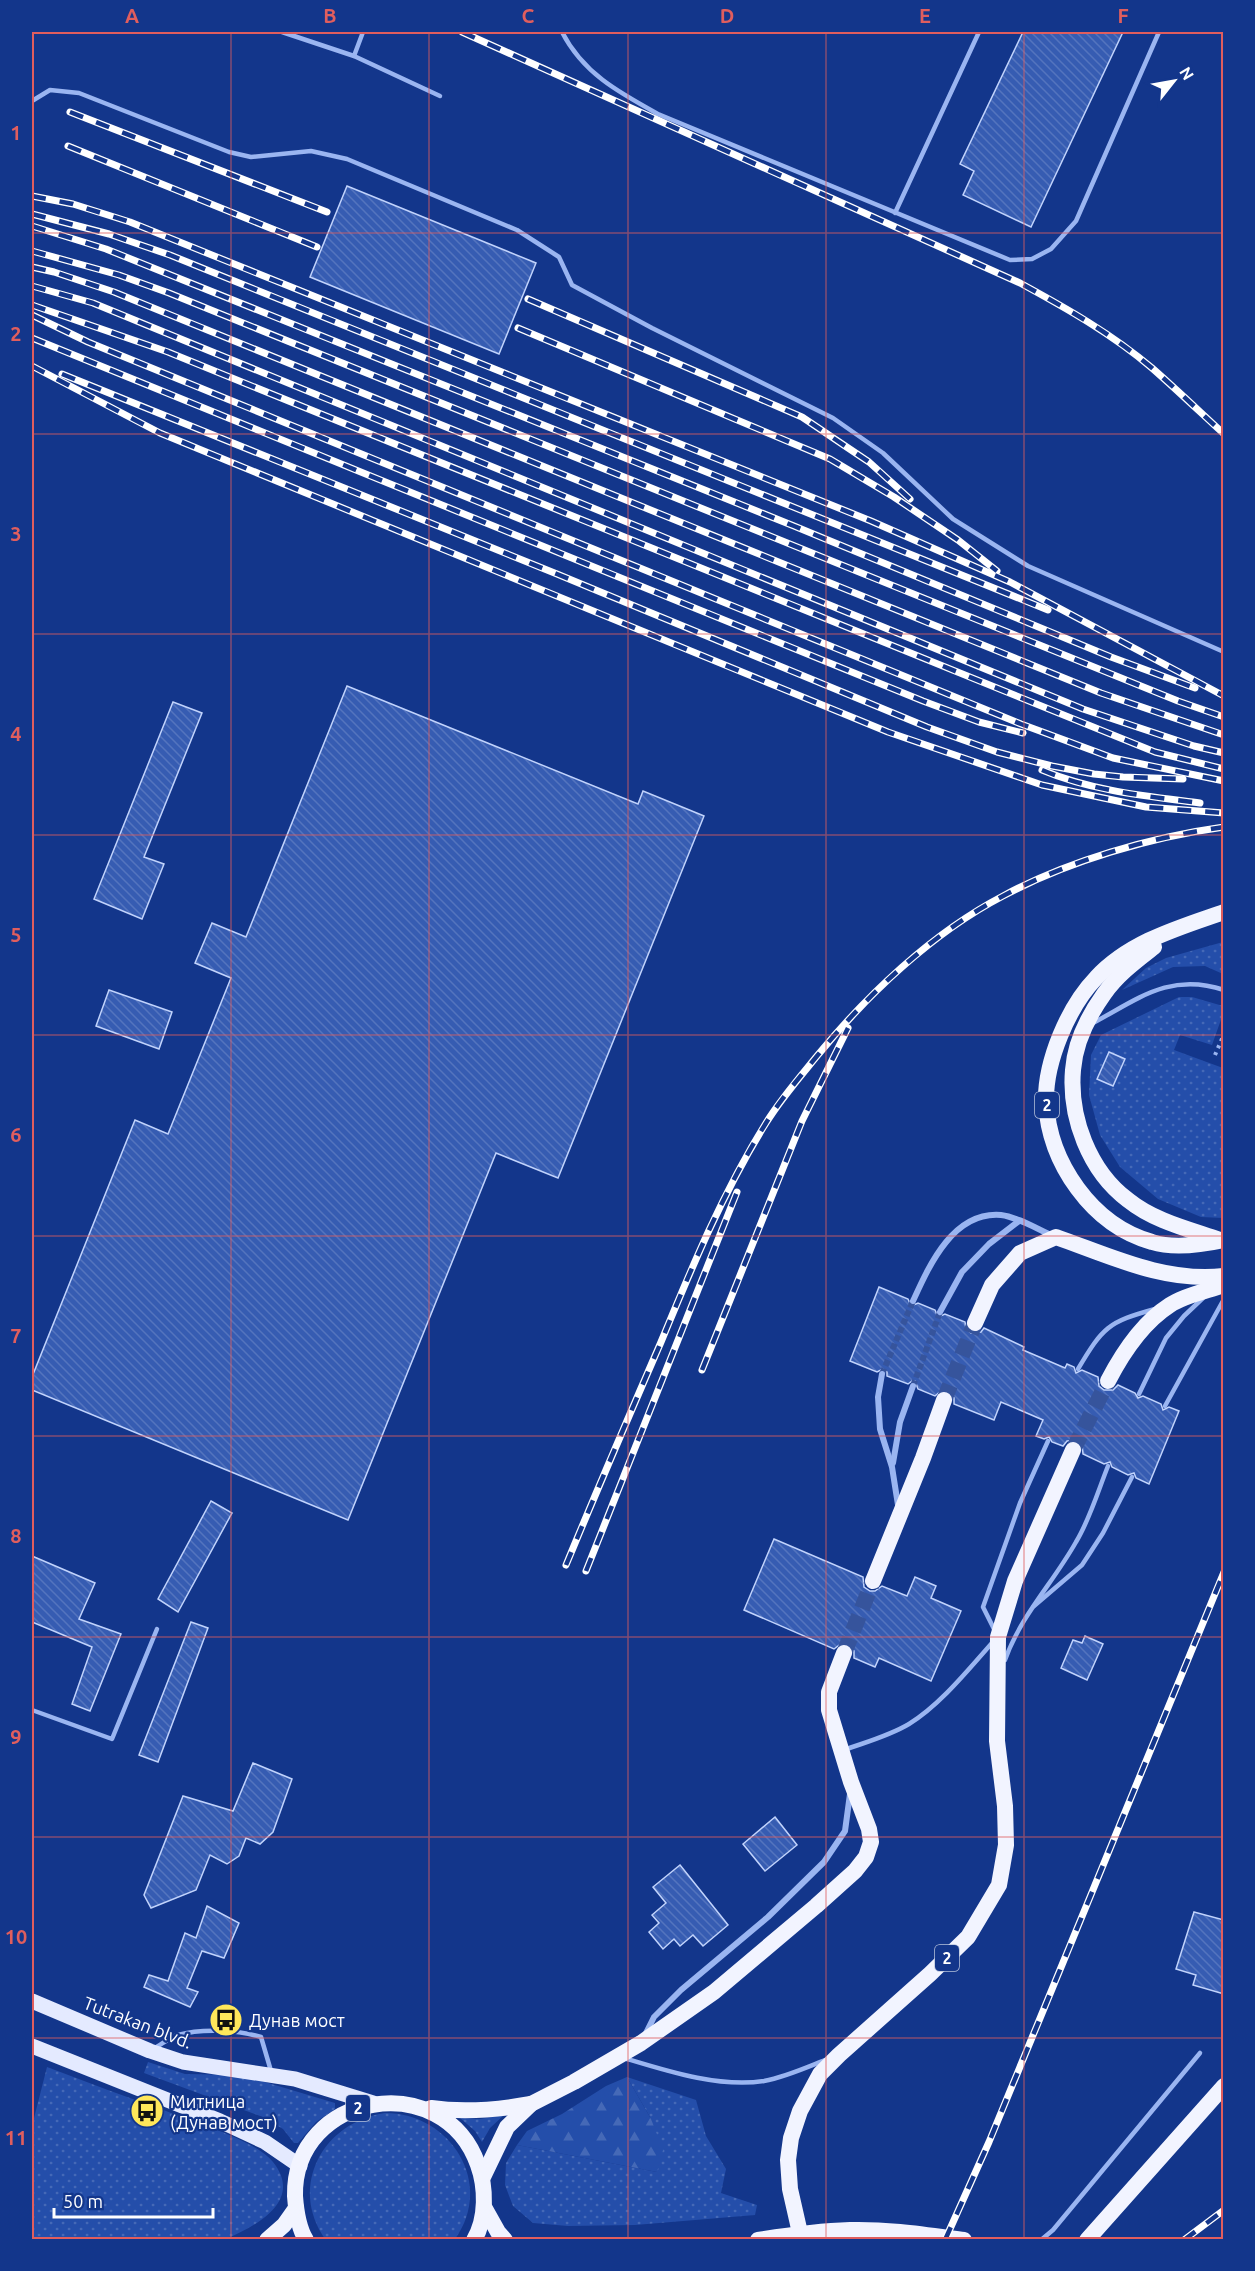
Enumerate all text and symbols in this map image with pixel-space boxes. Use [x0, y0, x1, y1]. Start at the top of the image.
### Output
text: A [125, 4, 139, 27]
text: B [323, 4, 337, 27]
text: C [522, 4, 535, 27]
text: D [720, 4, 734, 27]
text: E [919, 4, 931, 27]
text: F [1117, 4, 1129, 27]
north arrow [1144, 51, 1204, 111]
text: N [1176, 64, 1198, 83]
text: 1 [10, 121, 22, 144]
text: 2 [10, 322, 22, 345]
text: 3 [10, 522, 22, 545]
text: 4 [10, 722, 22, 745]
text: 5 [10, 923, 22, 946]
road number: 2 [1035, 1092, 1059, 1118]
text: 6 [10, 1123, 22, 1146]
text: 7 [10, 1324, 22, 1347]
text: 8 [10, 1524, 22, 1547]
text: 9 [10, 1725, 22, 1748]
text: 10 [5, 1925, 27, 1948]
road number: 2 [935, 1945, 959, 1971]
street label: Tutrakan blvd. [81, 1992, 195, 2052]
bus stop icon: Дунав мост [208, 2002, 244, 2038]
place label: Дунав мост [249, 2010, 345, 2030]
place label: Митница (Дунав мост) [170, 2091, 278, 2133]
bus stop icon: Митница (Дунав мост) [129, 2093, 165, 2129]
road number: 2 [346, 2095, 370, 2121]
text: 11 [5, 2126, 27, 2149]
scale bar [54, 2181, 213, 2219]
text: 50 m [63, 2191, 103, 2211]

